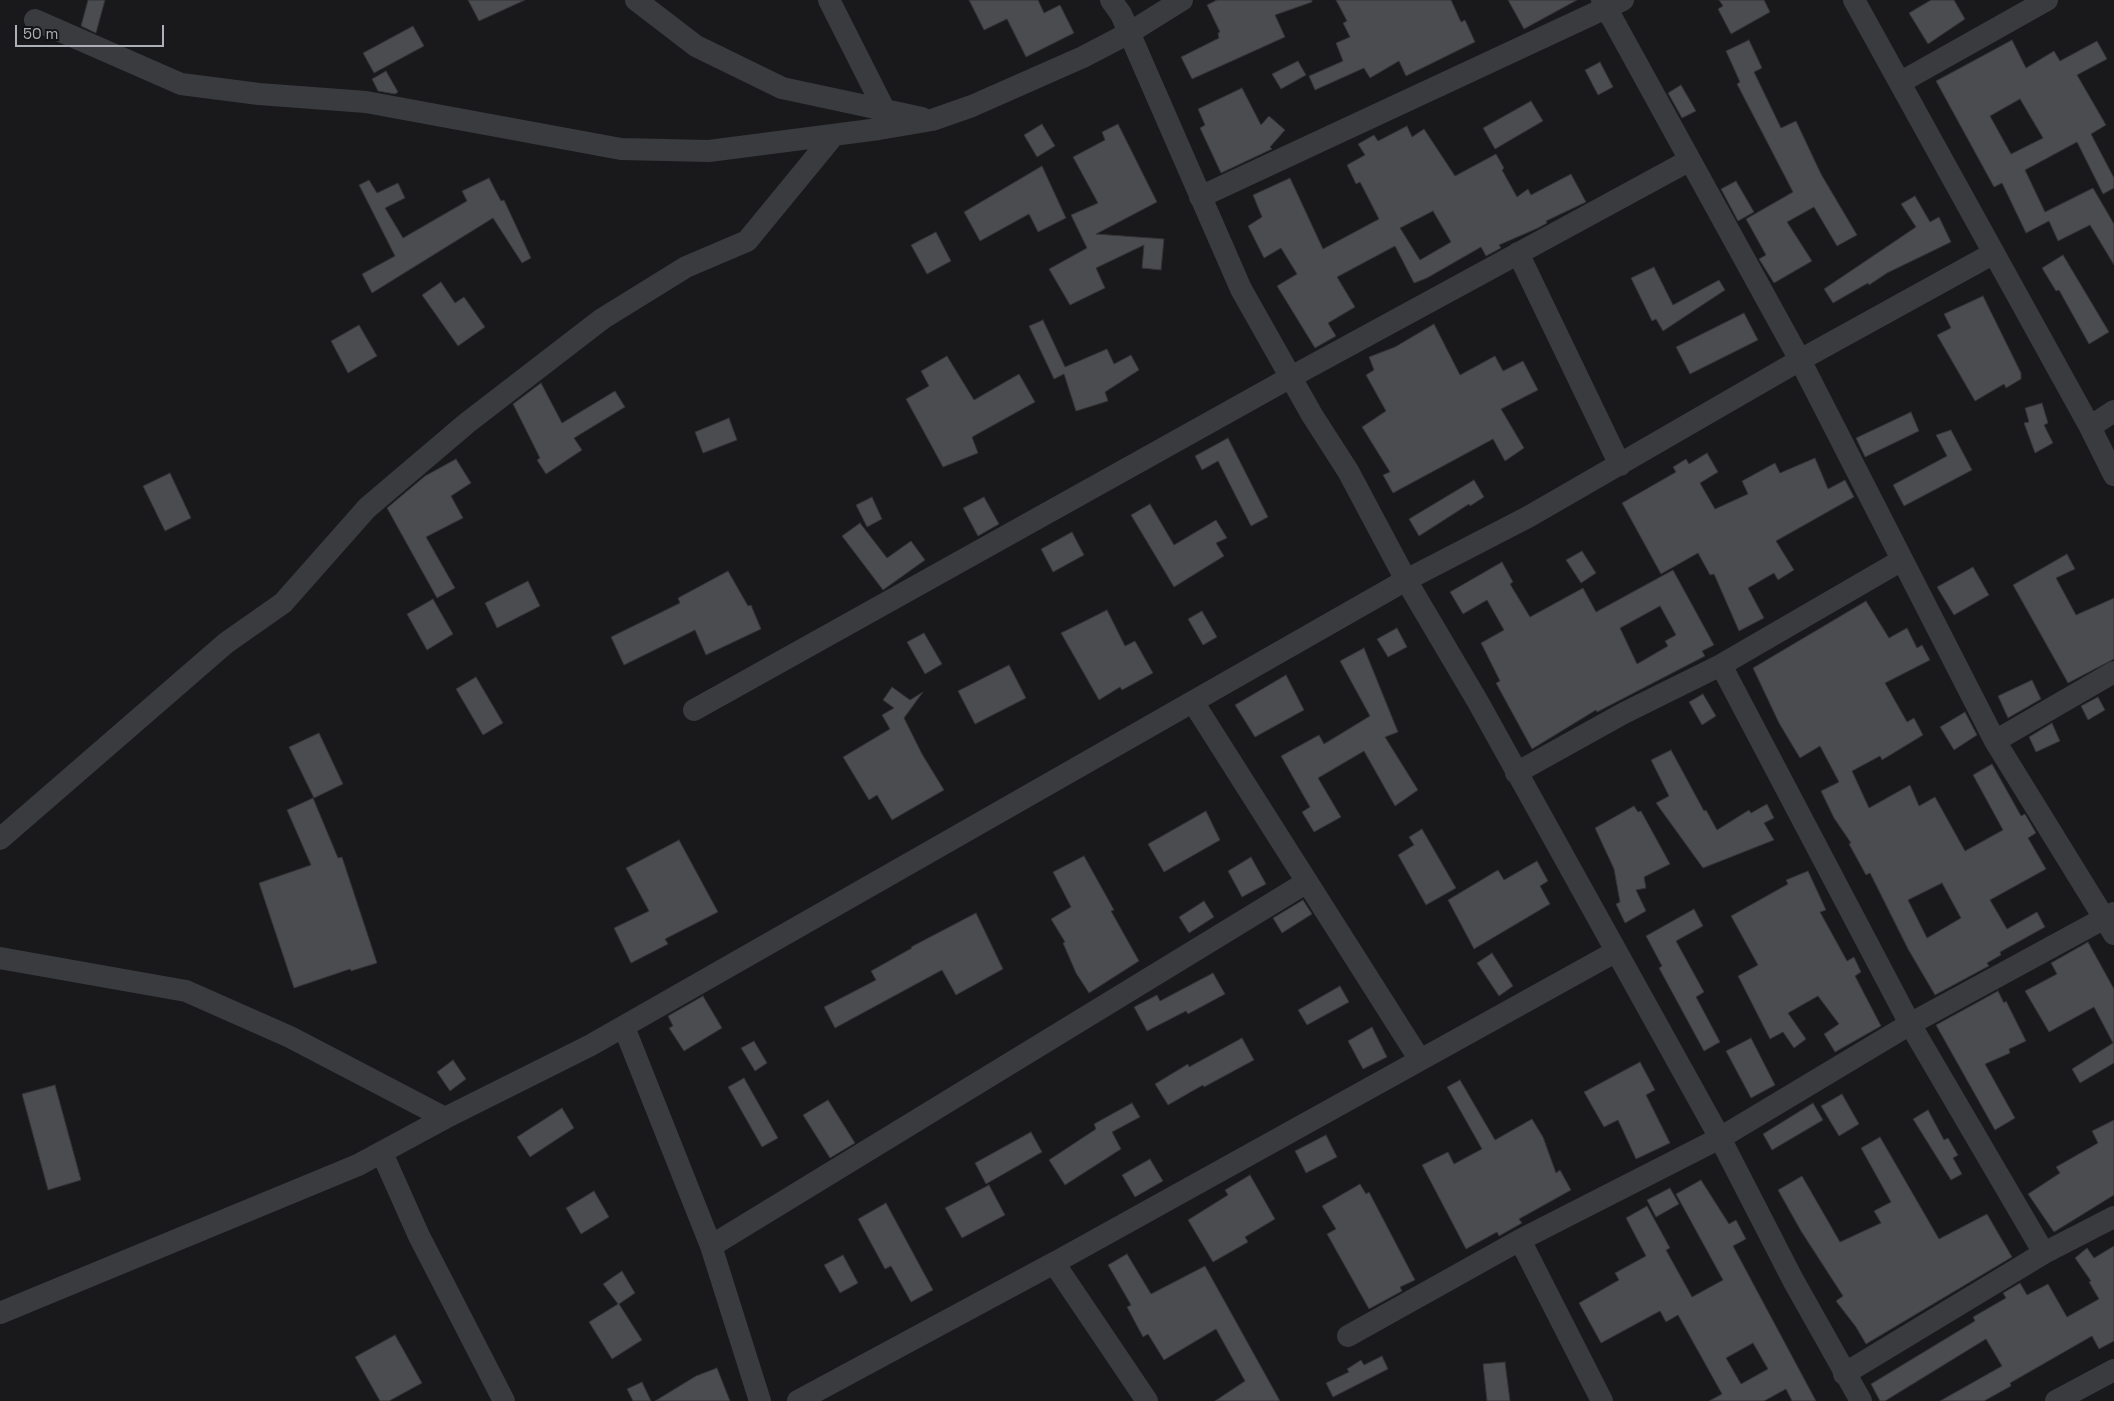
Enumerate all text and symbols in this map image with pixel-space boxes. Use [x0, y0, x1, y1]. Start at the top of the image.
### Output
scale bar [18, 15, 166, 47]
text: 50 m [23, 24, 58, 43]

